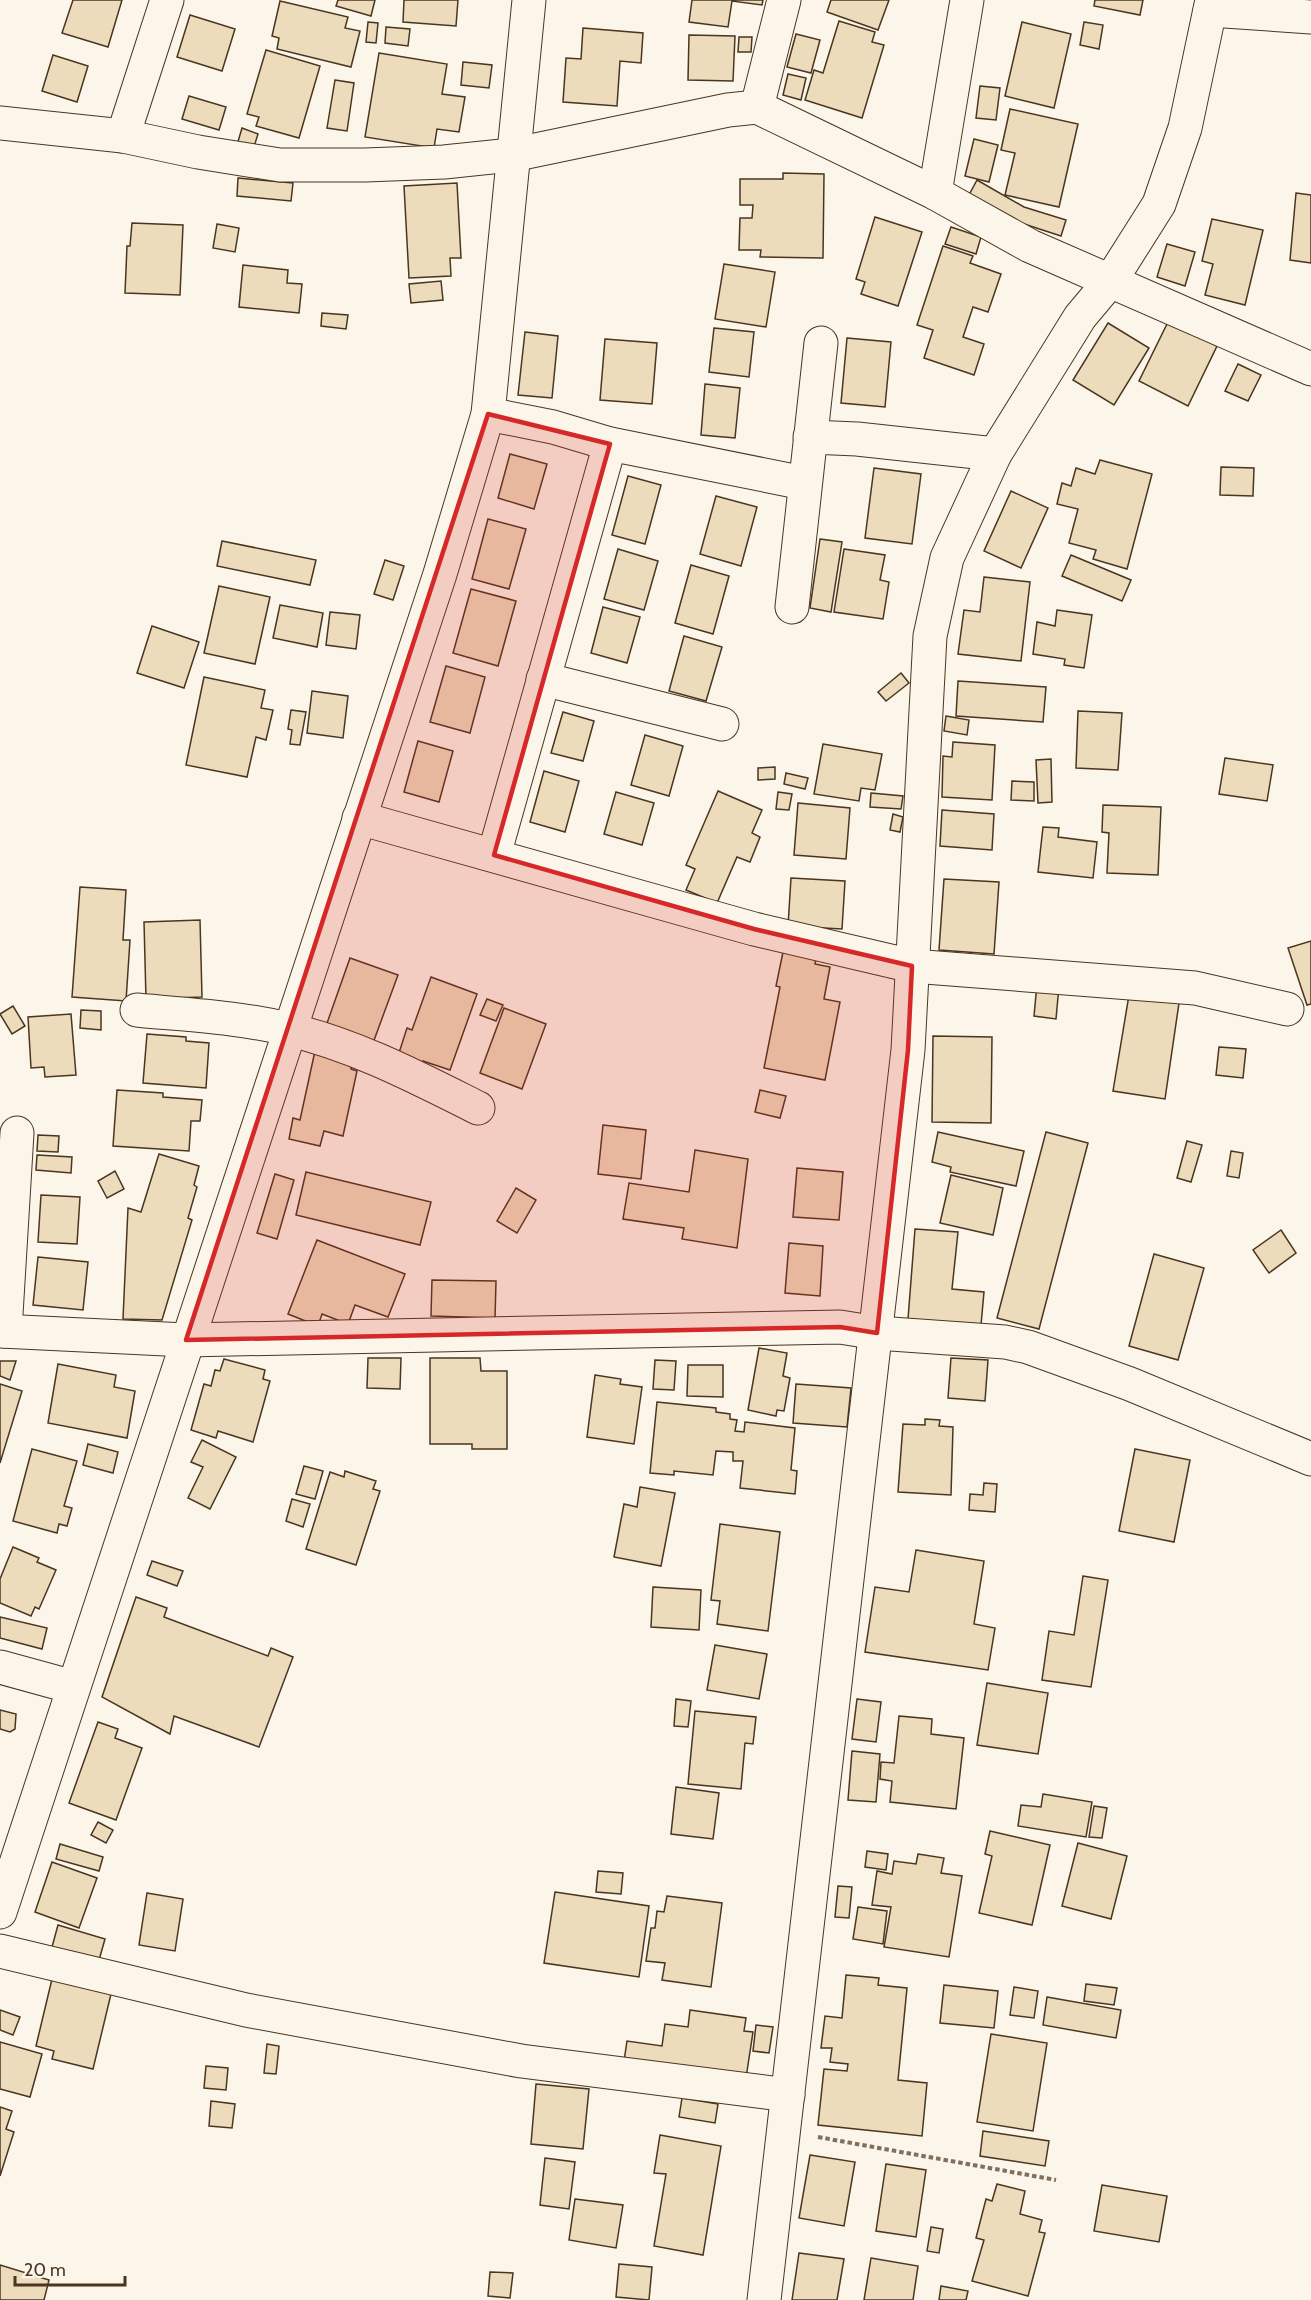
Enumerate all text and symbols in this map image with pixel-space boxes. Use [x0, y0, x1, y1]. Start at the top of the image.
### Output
scale bar [15, 2249, 124, 2287]
text: 20 m [24, 2259, 66, 2281]

